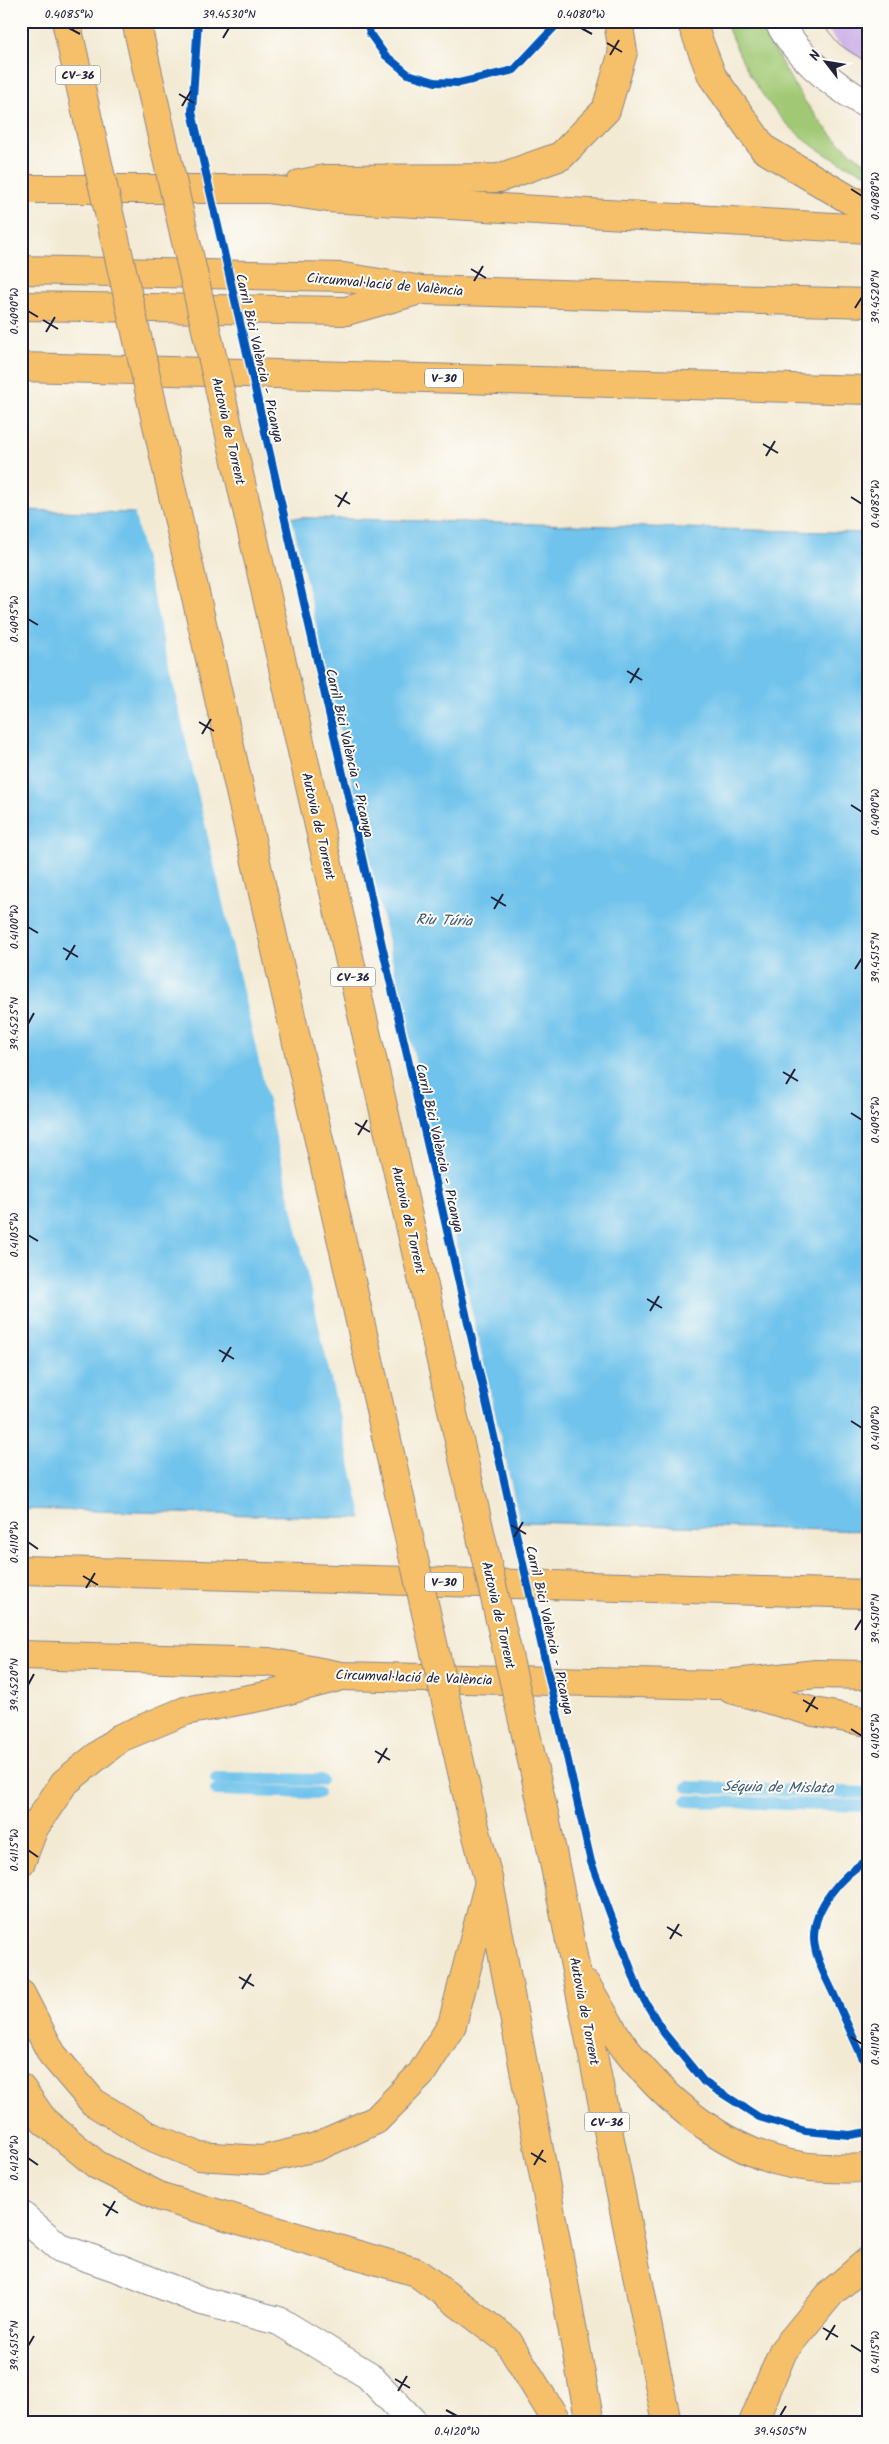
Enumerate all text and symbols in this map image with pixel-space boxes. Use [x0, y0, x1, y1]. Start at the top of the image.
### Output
text: 0.4085°W [45, 5, 93, 24]
text: 39.4530°N [202, 5, 256, 24]
text: 0.4080°W [557, 5, 605, 24]
north arrow [802, 38, 852, 88]
text: N [804, 46, 828, 65]
road number: CV-36 [56, 66, 100, 84]
text: 0.4080°W [866, 172, 885, 220]
street label: Circumval·lació de València [306, 267, 464, 303]
text: 39.4520°N [866, 270, 885, 324]
street label: Carril Bici València - Picanya [229, 271, 289, 445]
text: 0.4090°W [5, 288, 24, 334]
road number: V-30 [425, 368, 463, 388]
street label: Autovia de Torrent [205, 375, 251, 488]
text: 0.4085°W [866, 480, 885, 528]
text: 0.4095°W [5, 595, 24, 643]
street label: Carril Bici València - Picanya [319, 666, 379, 840]
street label: Autovia de Torrent [295, 770, 341, 883]
text: 0.4090°W [866, 789, 885, 835]
text: 0.4100°W [5, 905, 24, 949]
water label: Riu Túria [415, 908, 473, 934]
text: 39.4515°N [866, 932, 885, 984]
road number: CV-36 [330, 968, 376, 986]
text: 39.4525°N [5, 997, 24, 1051]
street label: Carril Bici València - Picanya [409, 1061, 469, 1235]
text: 0.4095°W [866, 1096, 885, 1144]
street label: Autovia de Torrent [385, 1164, 431, 1277]
text: 0.4105°W [5, 1212, 24, 1258]
text: 0.4100°W [866, 1406, 885, 1450]
text: 0.4110°W [5, 1521, 24, 1563]
street label: Carril Bici València - Picanya [519, 1543, 579, 1717]
street label: Autovia de Torrent [475, 1559, 521, 1672]
road number: V-30 [425, 1572, 463, 1591]
text: 39.4510°N [866, 1594, 885, 1644]
text: 39.4520°N [5, 1658, 24, 1712]
street label: Circumval·lació de València [335, 1664, 493, 1692]
text: 0.4105°W [866, 1713, 885, 1759]
water label: Séquia de Mislata [722, 1775, 835, 1801]
text: 0.4115°W [5, 1829, 24, 1871]
street label: Autovia de Torrent [563, 1955, 605, 2068]
text: 0.4110°W [866, 2023, 885, 2065]
road number: CV-36 [584, 2112, 630, 2132]
text: 0.4120°W [5, 2135, 24, 2181]
text: 39.4515°N [5, 2320, 24, 2372]
text: 0.4115°W [866, 2331, 885, 2373]
text: 0.4120°W [434, 2422, 480, 2441]
text: 39.4505°N [753, 2422, 807, 2441]

